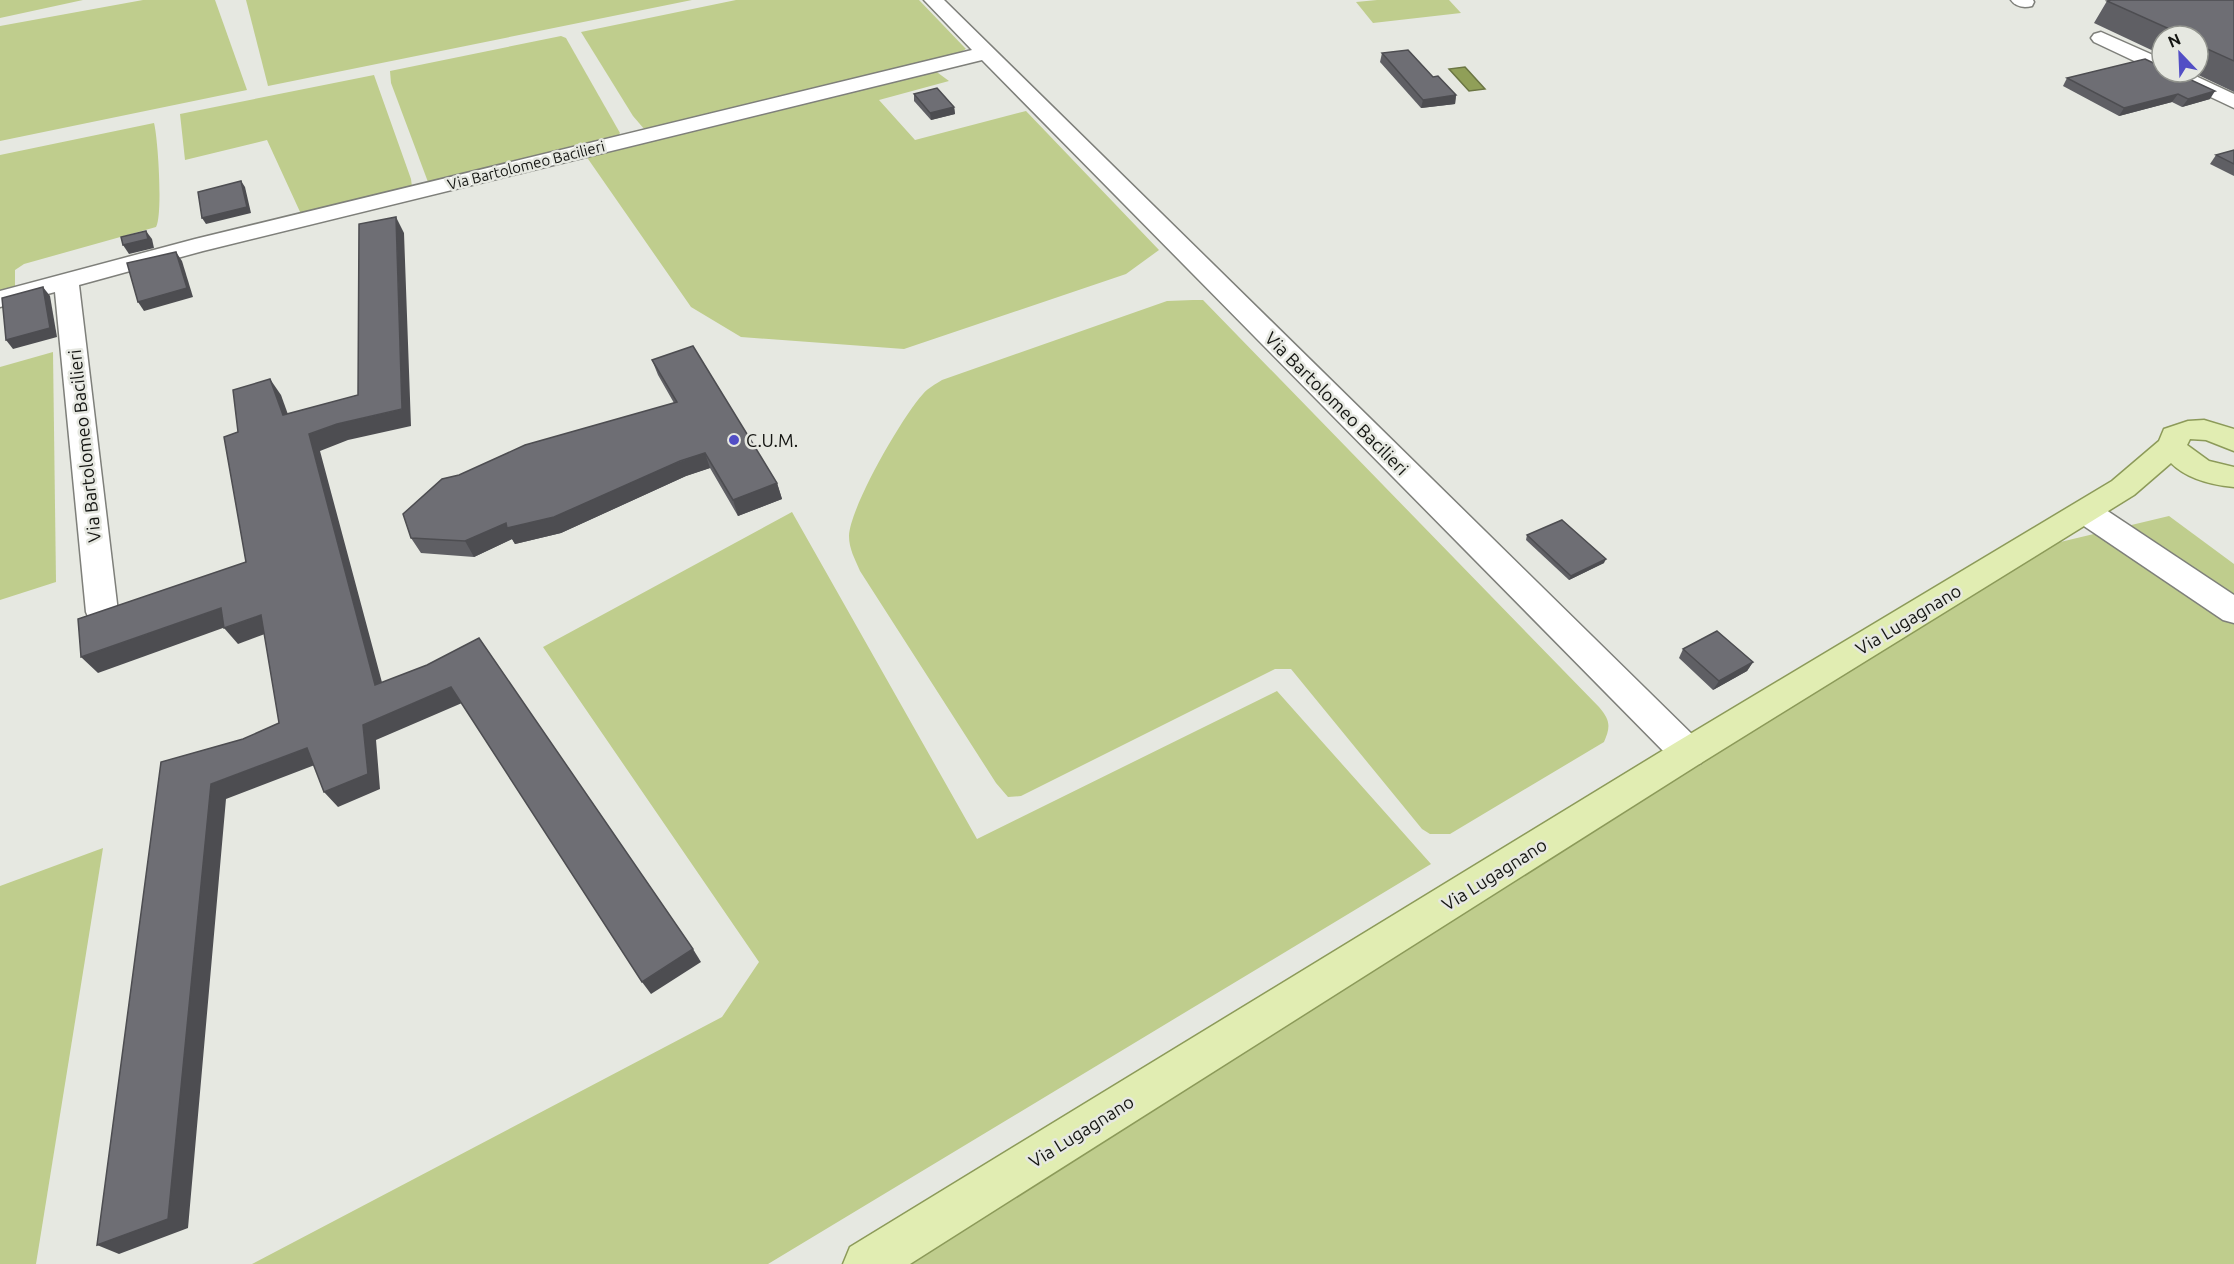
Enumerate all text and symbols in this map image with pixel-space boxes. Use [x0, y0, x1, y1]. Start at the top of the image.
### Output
north arrow [2150, 24, 2210, 84]
text: N [2165, 30, 2183, 51]
street label: Via Bartolomeo Bacilieri [446, 137, 606, 193]
street label: Via Bartolomeo Bacilieri [1261, 327, 1413, 479]
street label: Via Bartolomeo Bacilieri [64, 349, 104, 543]
place label: C.U.M. [746, 430, 798, 450]
marker: C.U.M. [727, 433, 741, 447]
street label: Via Lugagnano [1852, 580, 1964, 658]
street label: Via Lugagnano [1438, 834, 1550, 914]
street label: Via Lugagnano [1025, 1091, 1137, 1171]

